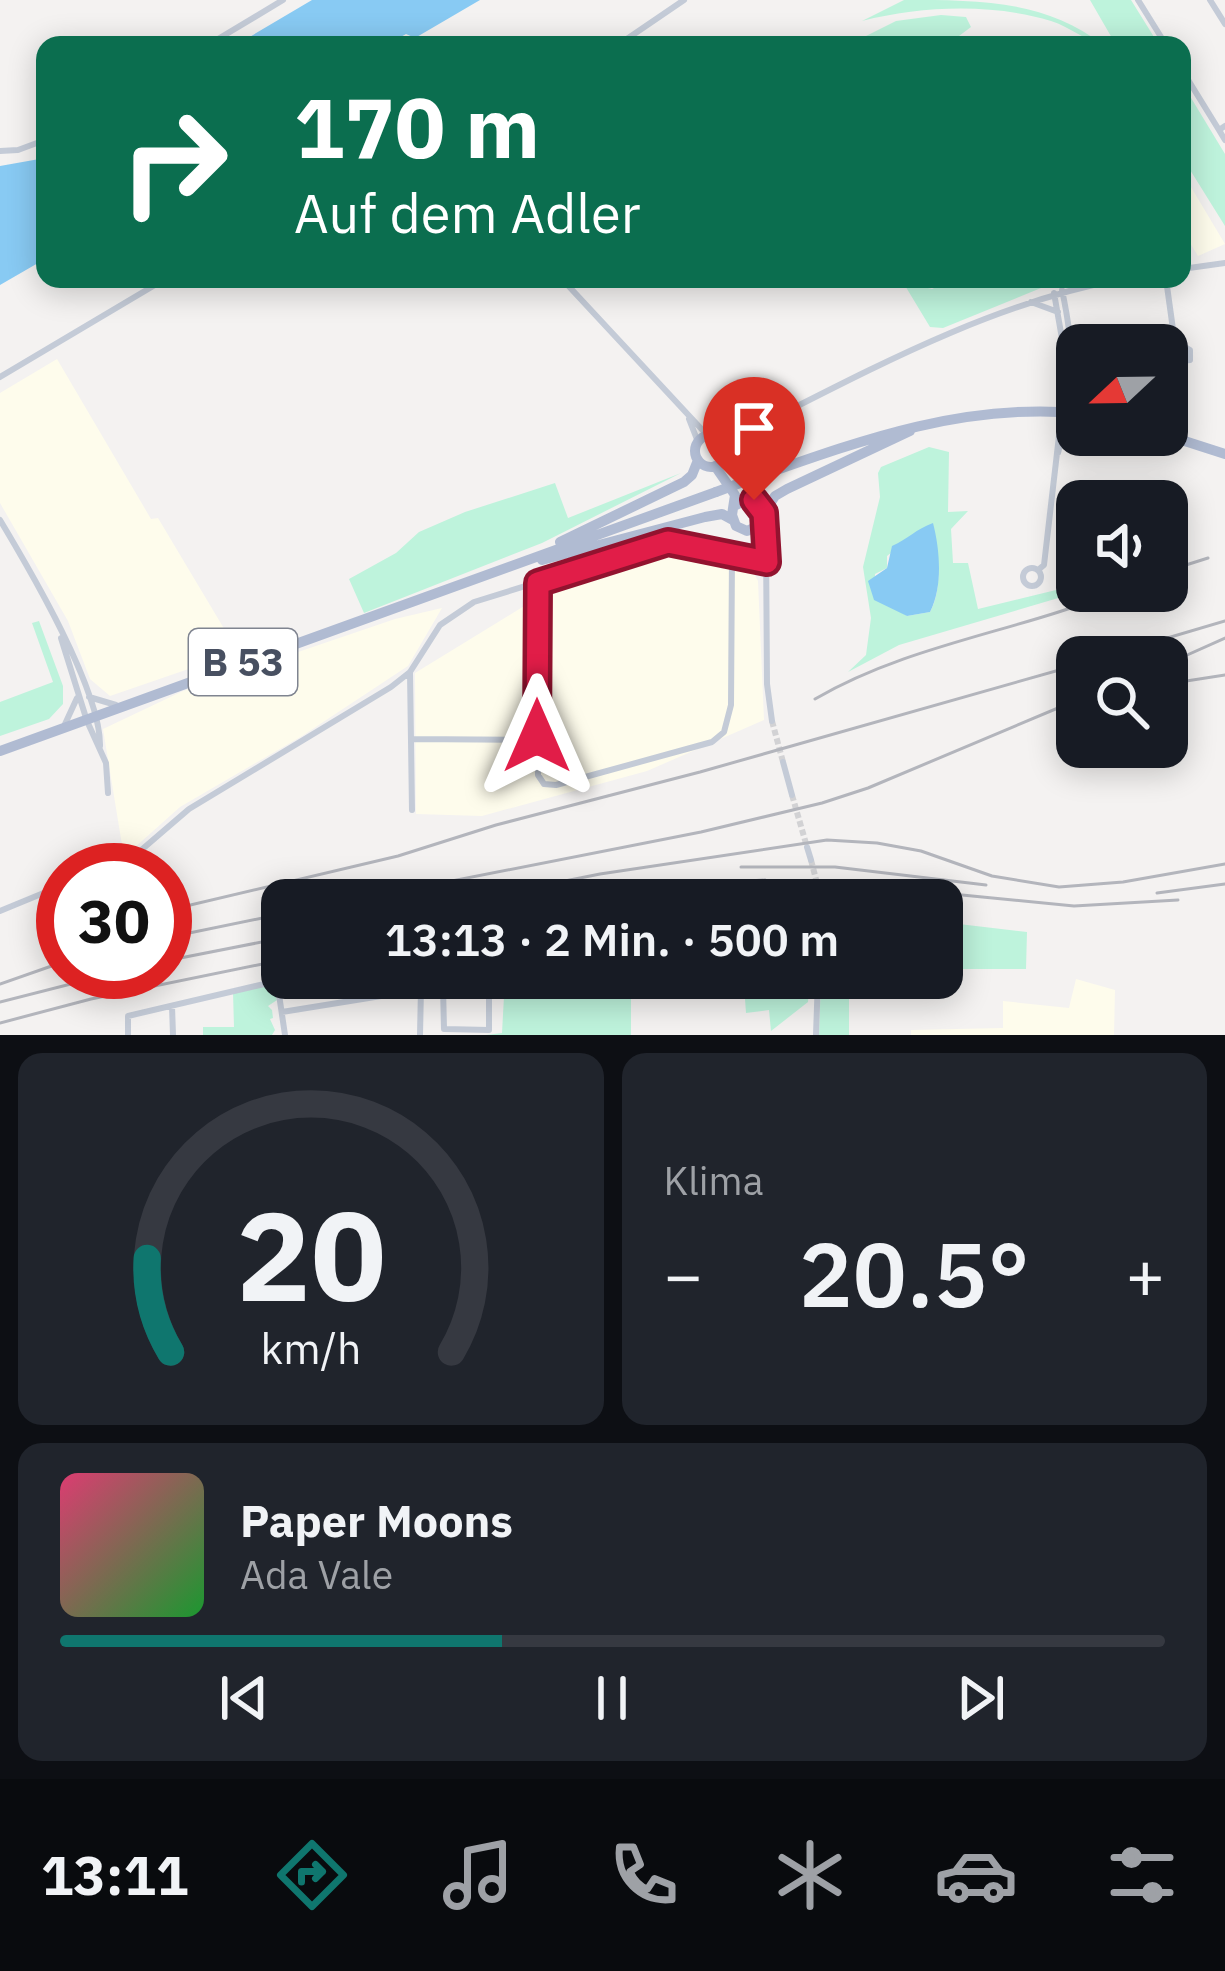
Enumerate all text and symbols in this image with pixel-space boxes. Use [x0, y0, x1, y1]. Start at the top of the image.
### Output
text: 170 m [294, 72, 540, 181]
icon: right [96, 84, 252, 240]
text: Auf dem Adler [294, 178, 640, 248]
north arrow [1056, 324, 1188, 456]
map controls [1056, 324, 1188, 768]
pin [703, 377, 805, 500]
icon: arrive [721, 395, 787, 461]
button: sound [1056, 480, 1188, 612]
road number: B 53 [189, 629, 297, 695]
button: search [1056, 636, 1188, 768]
position arrow [474, 673, 600, 799]
speed limit sign: 30 [36, 843, 192, 999]
text: 13:13 · 2 Min. · 500 m [385, 910, 839, 968]
text: Klima [664, 1155, 763, 1206]
text: 20 [236, 1173, 386, 1335]
text: 20.5° [799, 1215, 1030, 1332]
text: − [664, 1231, 703, 1317]
text: + [1125, 1231, 1165, 1317]
text: km/h [260, 1320, 361, 1376]
text: Paper Moons [240, 1491, 513, 1549]
text: Ada Vale [240, 1549, 393, 1600]
icon: previous [211, 1665, 277, 1731]
icon: pause [579, 1665, 645, 1731]
icon: next [948, 1665, 1014, 1731]
icon: directions [270, 1833, 354, 1917]
icon: music [436, 1833, 520, 1917]
icon: phone [602, 1833, 686, 1917]
icon: climate [768, 1833, 852, 1917]
icon: car [934, 1833, 1018, 1917]
icon: filters [1100, 1833, 1184, 1917]
text: 13:11 [41, 1840, 188, 1910]

